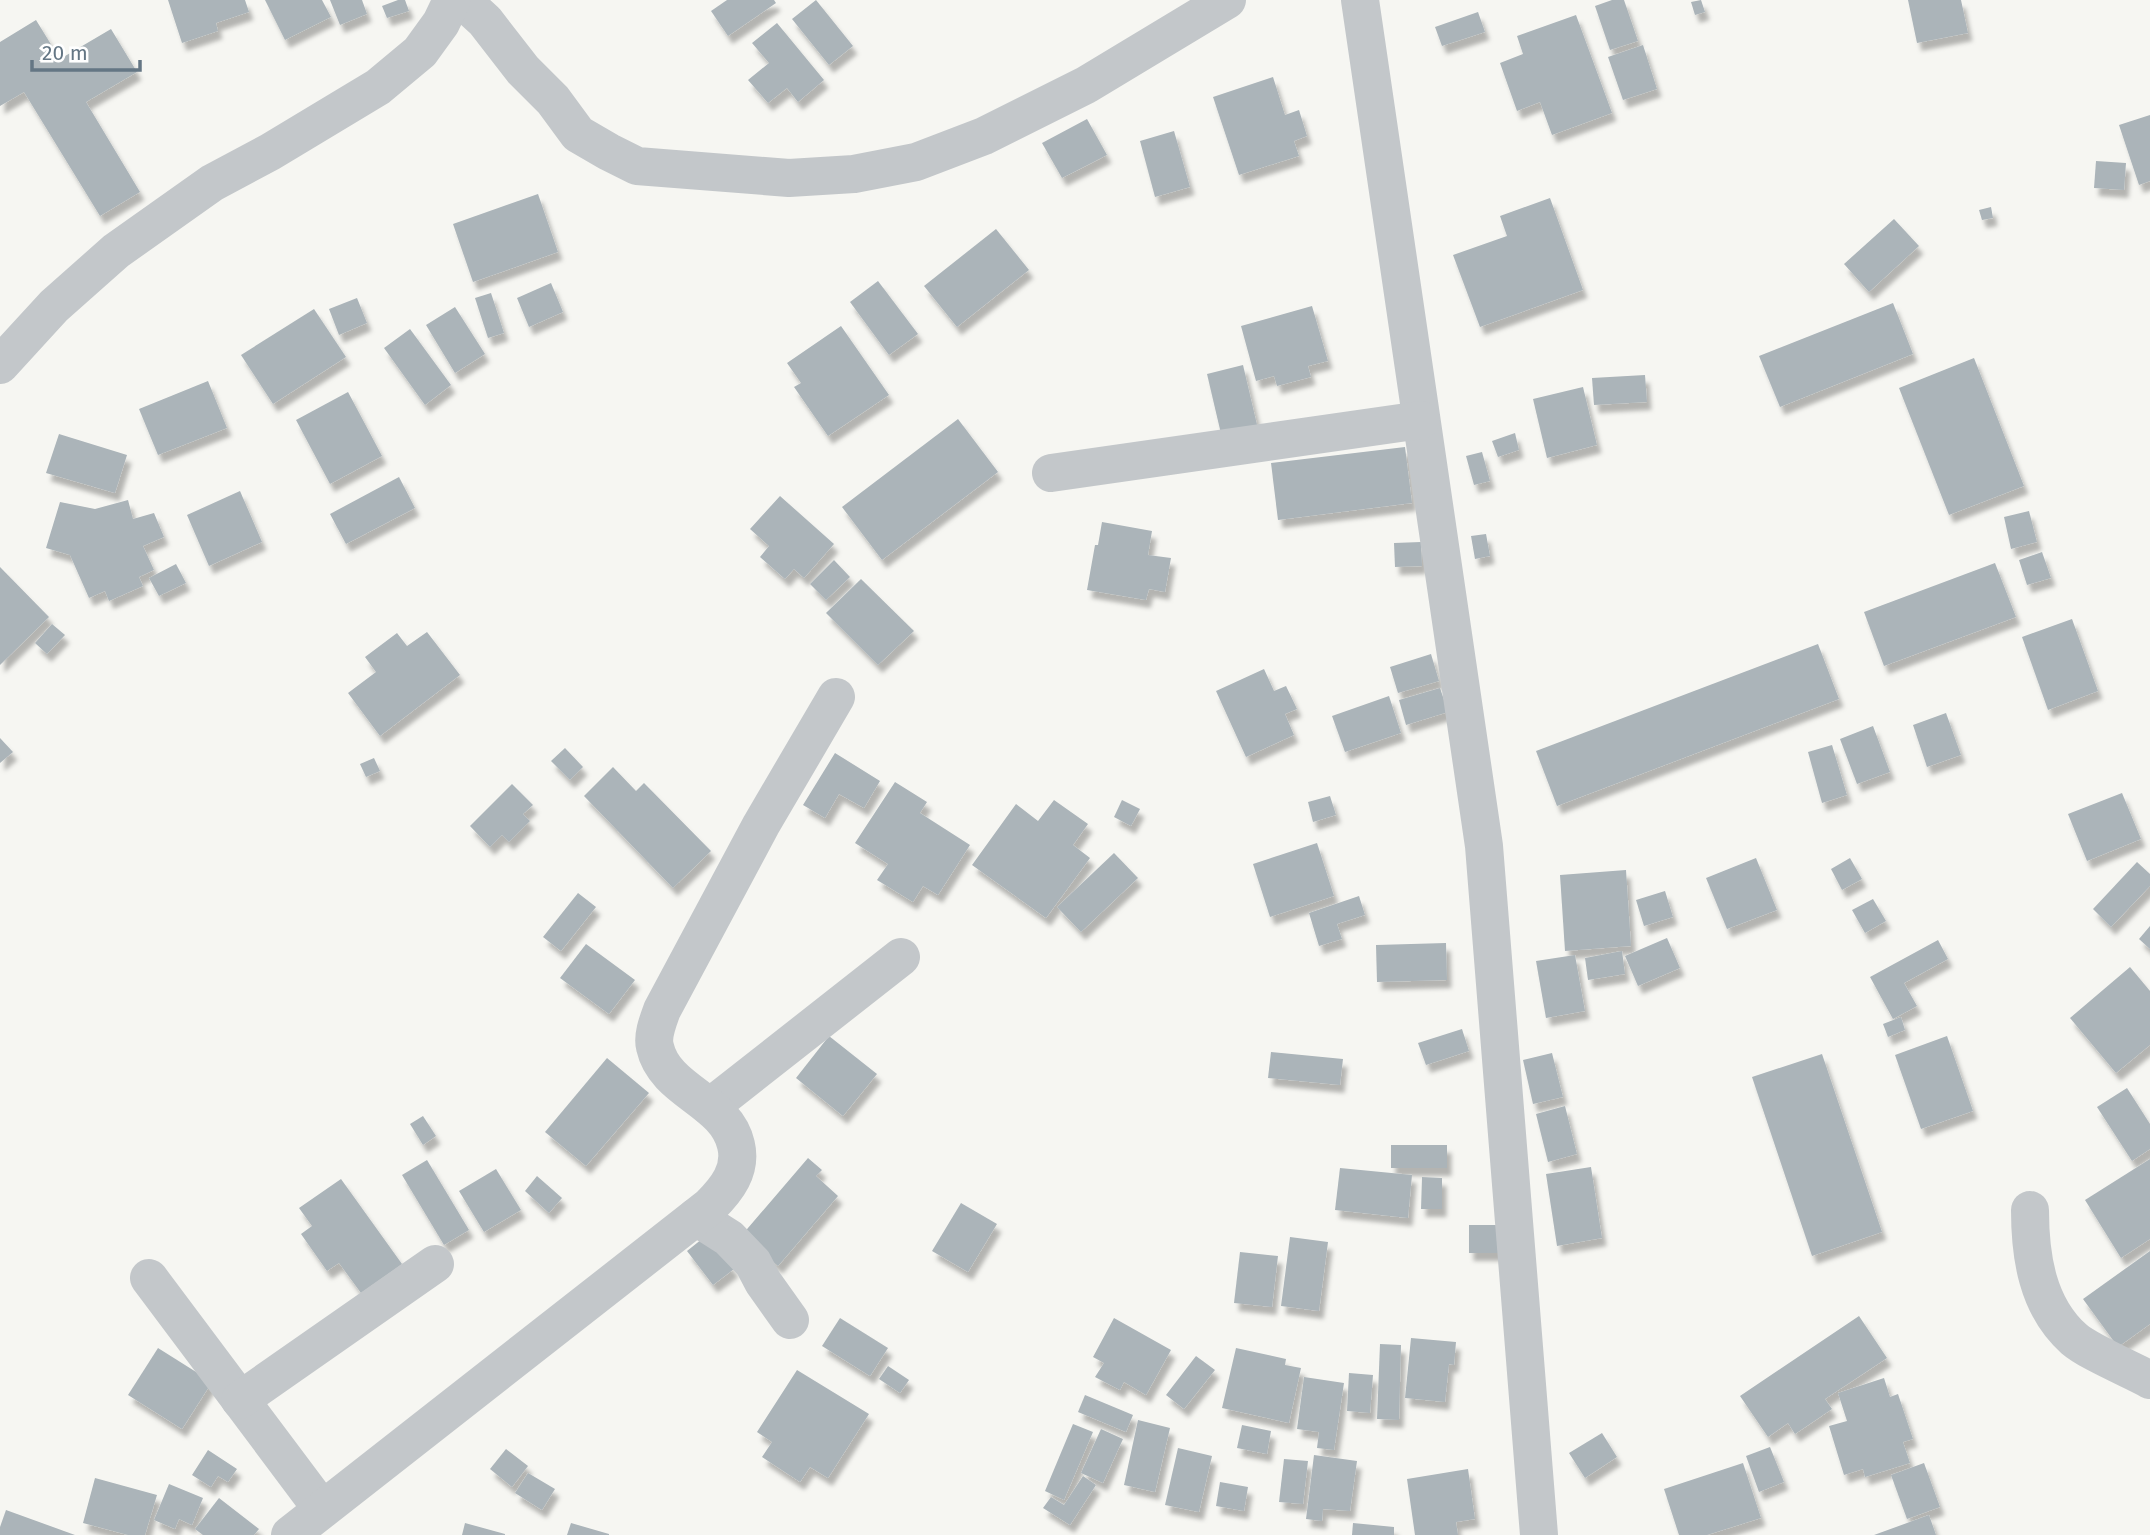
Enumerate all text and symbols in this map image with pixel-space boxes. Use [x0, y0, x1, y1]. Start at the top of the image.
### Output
scale bar [32, 28, 140, 72]
text: 20 m [42, 40, 88, 66]

